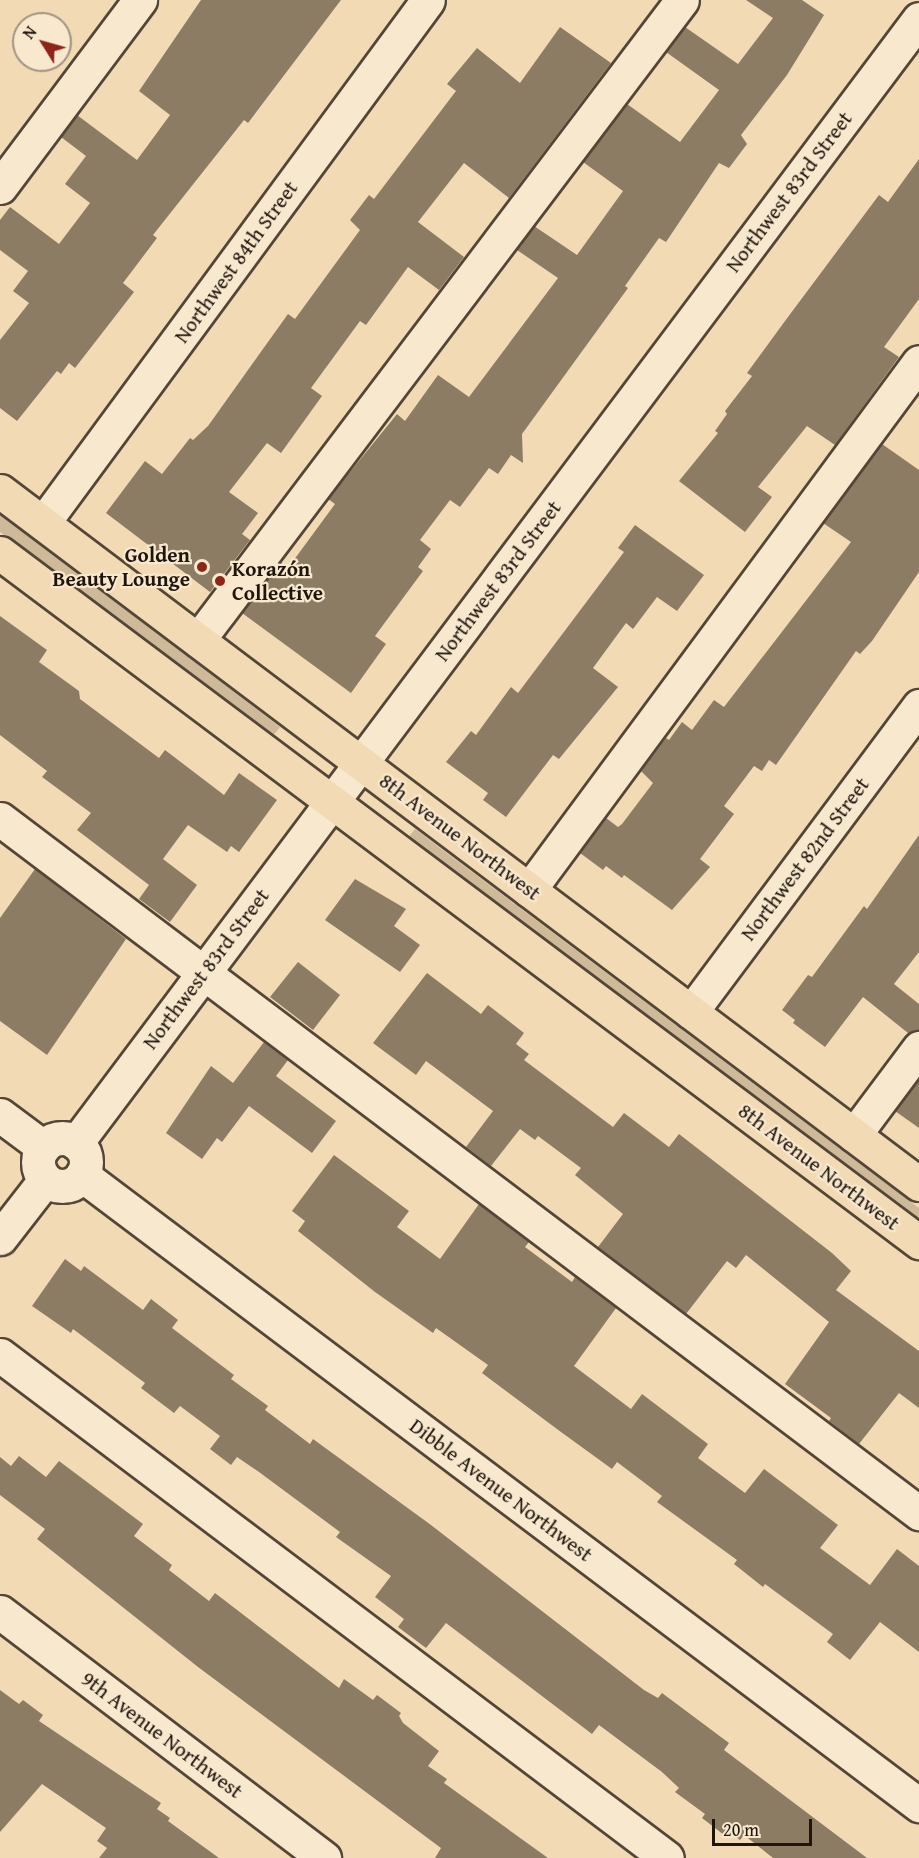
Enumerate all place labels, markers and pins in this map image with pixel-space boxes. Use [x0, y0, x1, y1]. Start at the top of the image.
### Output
place label: Golden Beauty Lounge [53, 542, 190, 592]
place label: Korazón Collective [232, 556, 323, 606]
marker: Golden Beauty Lounge [195, 560, 209, 574]
marker: Korazón Collective [213, 574, 227, 588]

